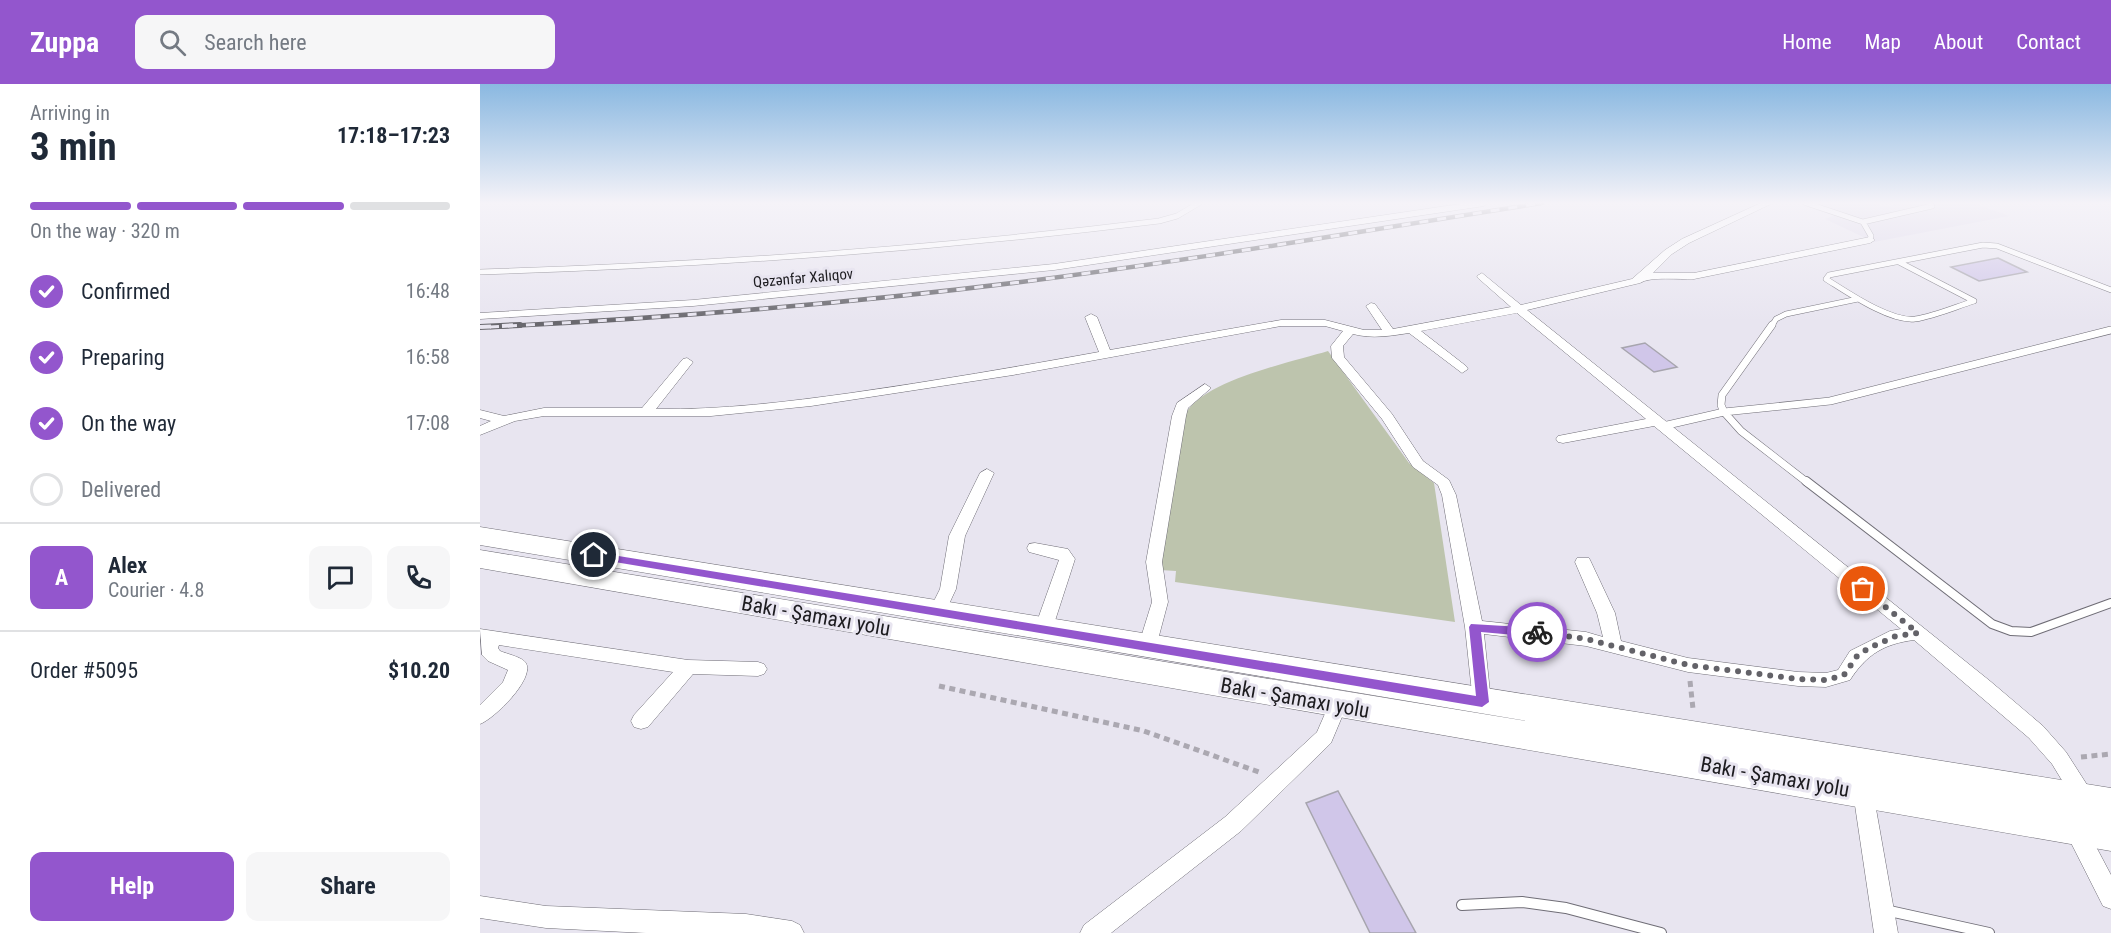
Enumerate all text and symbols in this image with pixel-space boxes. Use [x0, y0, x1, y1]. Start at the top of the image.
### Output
search box [135, 15, 555, 69]
text: Zuppa [30, 26, 99, 59]
icon: search [156, 26, 189, 59]
text: Search here [204, 30, 307, 55]
text: Home [1782, 30, 1832, 54]
text: Map [1865, 30, 1901, 54]
text: About [1934, 30, 1983, 54]
text: Contact [2016, 30, 2081, 54]
text: Arriving in [30, 101, 110, 125]
text: 17:18–17:23 [337, 123, 450, 148]
text: 3 min [30, 124, 117, 170]
text: On the way · 320 m [30, 219, 180, 243]
street label: Qəzənfər Xalıqov [752, 265, 854, 291]
icon: check [30, 275, 63, 308]
text: Confirmed [81, 279, 170, 304]
text: 16:48 [406, 279, 450, 303]
icon: check [30, 341, 63, 374]
text: Preparing [81, 345, 165, 370]
text: 16:58 [406, 345, 450, 369]
icon: check [30, 407, 63, 440]
text: On the way [81, 411, 176, 436]
text: 17:08 [406, 411, 450, 435]
text: Delivered [81, 477, 161, 502]
pin [568, 529, 619, 580]
icon: home [577, 538, 610, 571]
button: chat [309, 546, 372, 609]
button: phone [387, 546, 450, 609]
text: Alex [108, 553, 147, 578]
pin [1837, 563, 1888, 614]
text: A [55, 565, 68, 590]
icon: bag [1846, 572, 1879, 605]
text: Courier · 4.8 [108, 578, 204, 602]
street label: Bakı - Şamaxı yolu [740, 591, 892, 641]
courier [1507, 602, 1567, 662]
icon: bike [1521, 616, 1554, 649]
text: Order #5095 [30, 658, 138, 683]
text: $10.20 [388, 658, 450, 683]
street label: Bakı - Şamaxı yolu [1219, 673, 1371, 723]
street label: Bakı - Şamaxı yolu [1699, 752, 1851, 802]
button: Help [30, 852, 234, 921]
button: Share [246, 852, 450, 921]

